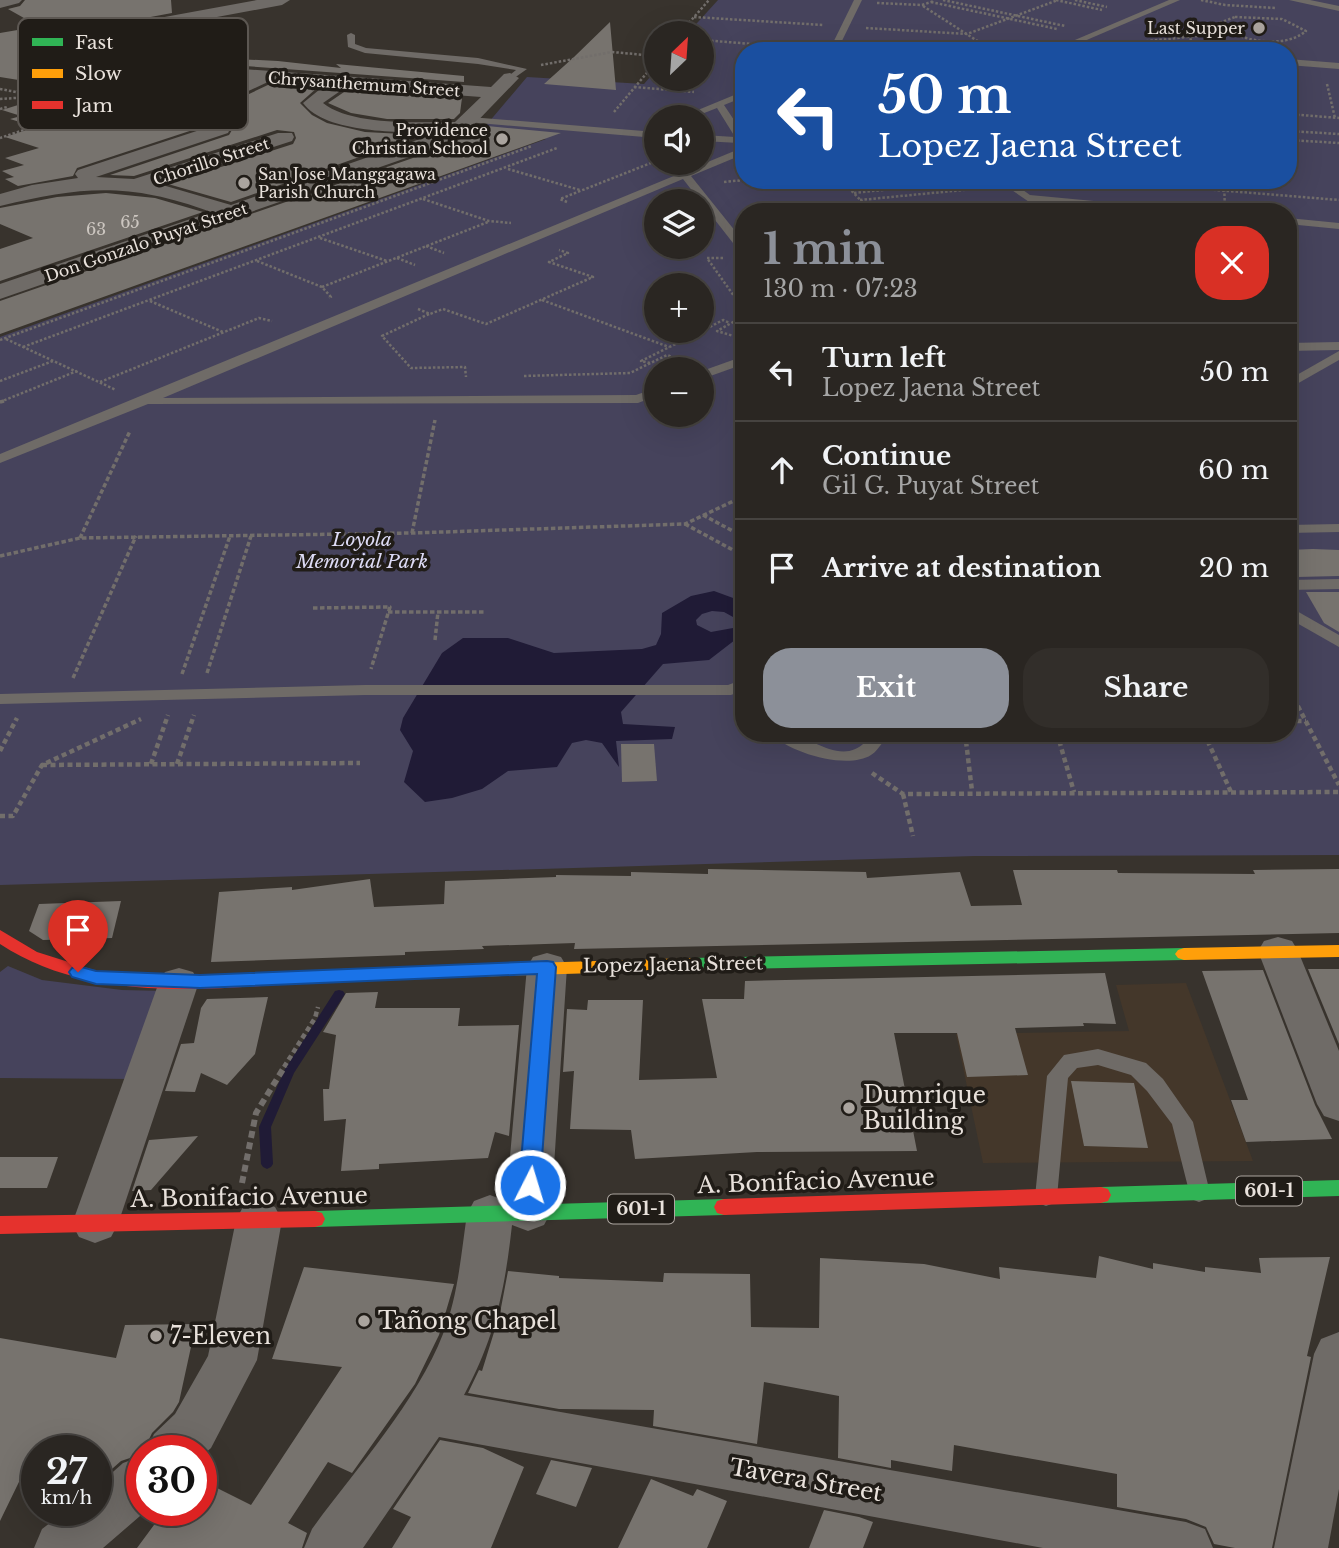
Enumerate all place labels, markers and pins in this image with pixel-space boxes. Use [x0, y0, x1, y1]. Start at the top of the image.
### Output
place label: Last Supper [1147, 18, 1245, 38]
marker: Last Supper [1251, 20, 1267, 36]
place label: Providence Christian School [352, 120, 488, 158]
marker: Providence Christian School [494, 131, 510, 147]
place label: San Jose Manggagawa Parish Church [258, 164, 436, 202]
marker: San Jose Manggagawa Parish Church [236, 175, 252, 191]
pin [48, 900, 108, 972]
place label: Dumrique Building [863, 1081, 986, 1135]
marker: Dumrique Building [841, 1100, 857, 1116]
place label: Tañong Chapel [378, 1307, 557, 1335]
marker: Tañong Chapel [356, 1313, 372, 1329]
place label: 7-Eleven [170, 1322, 271, 1350]
marker: 7-Eleven [148, 1328, 164, 1344]

